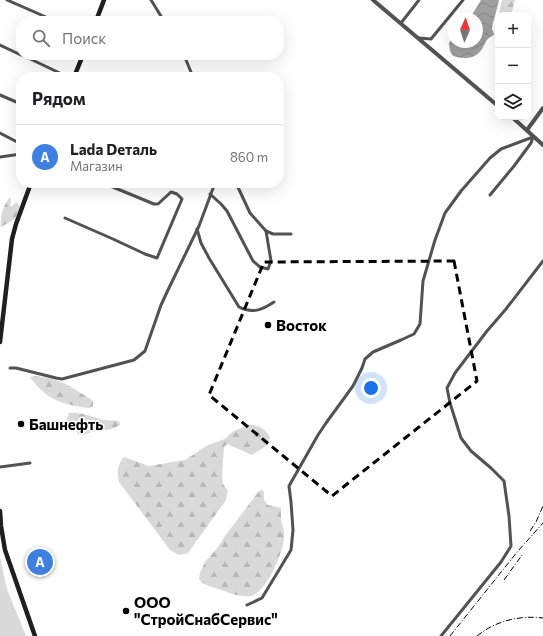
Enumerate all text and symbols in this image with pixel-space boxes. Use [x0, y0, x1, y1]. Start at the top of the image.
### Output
north arrow [447, 12, 483, 48]
map controls [495, 12, 531, 120]
button: + [495, 12, 531, 48]
search box [16, 16, 284, 60]
icon: search [30, 27, 52, 49]
text: Поиск [62, 29, 106, 47]
button: − [495, 48, 531, 84]
button: layers [495, 84, 531, 120]
text: Рядом [32, 88, 86, 109]
text: Lada Dеталь [70, 140, 157, 158]
text: A [40, 149, 50, 165]
text: 860 m [230, 149, 268, 165]
text: Магазин [70, 158, 123, 174]
place label: Восток [276, 316, 327, 334]
marker: Восток [263, 320, 273, 330]
your location [361, 378, 381, 398]
place label: Башнефть [29, 415, 103, 433]
marker: Башнефть [16, 419, 26, 429]
pin: A [27, 547, 53, 577]
place label: ООО "СтройСнабСервис" [134, 593, 278, 628]
marker: ООО "СтройСнабСервис" [121, 606, 131, 616]

